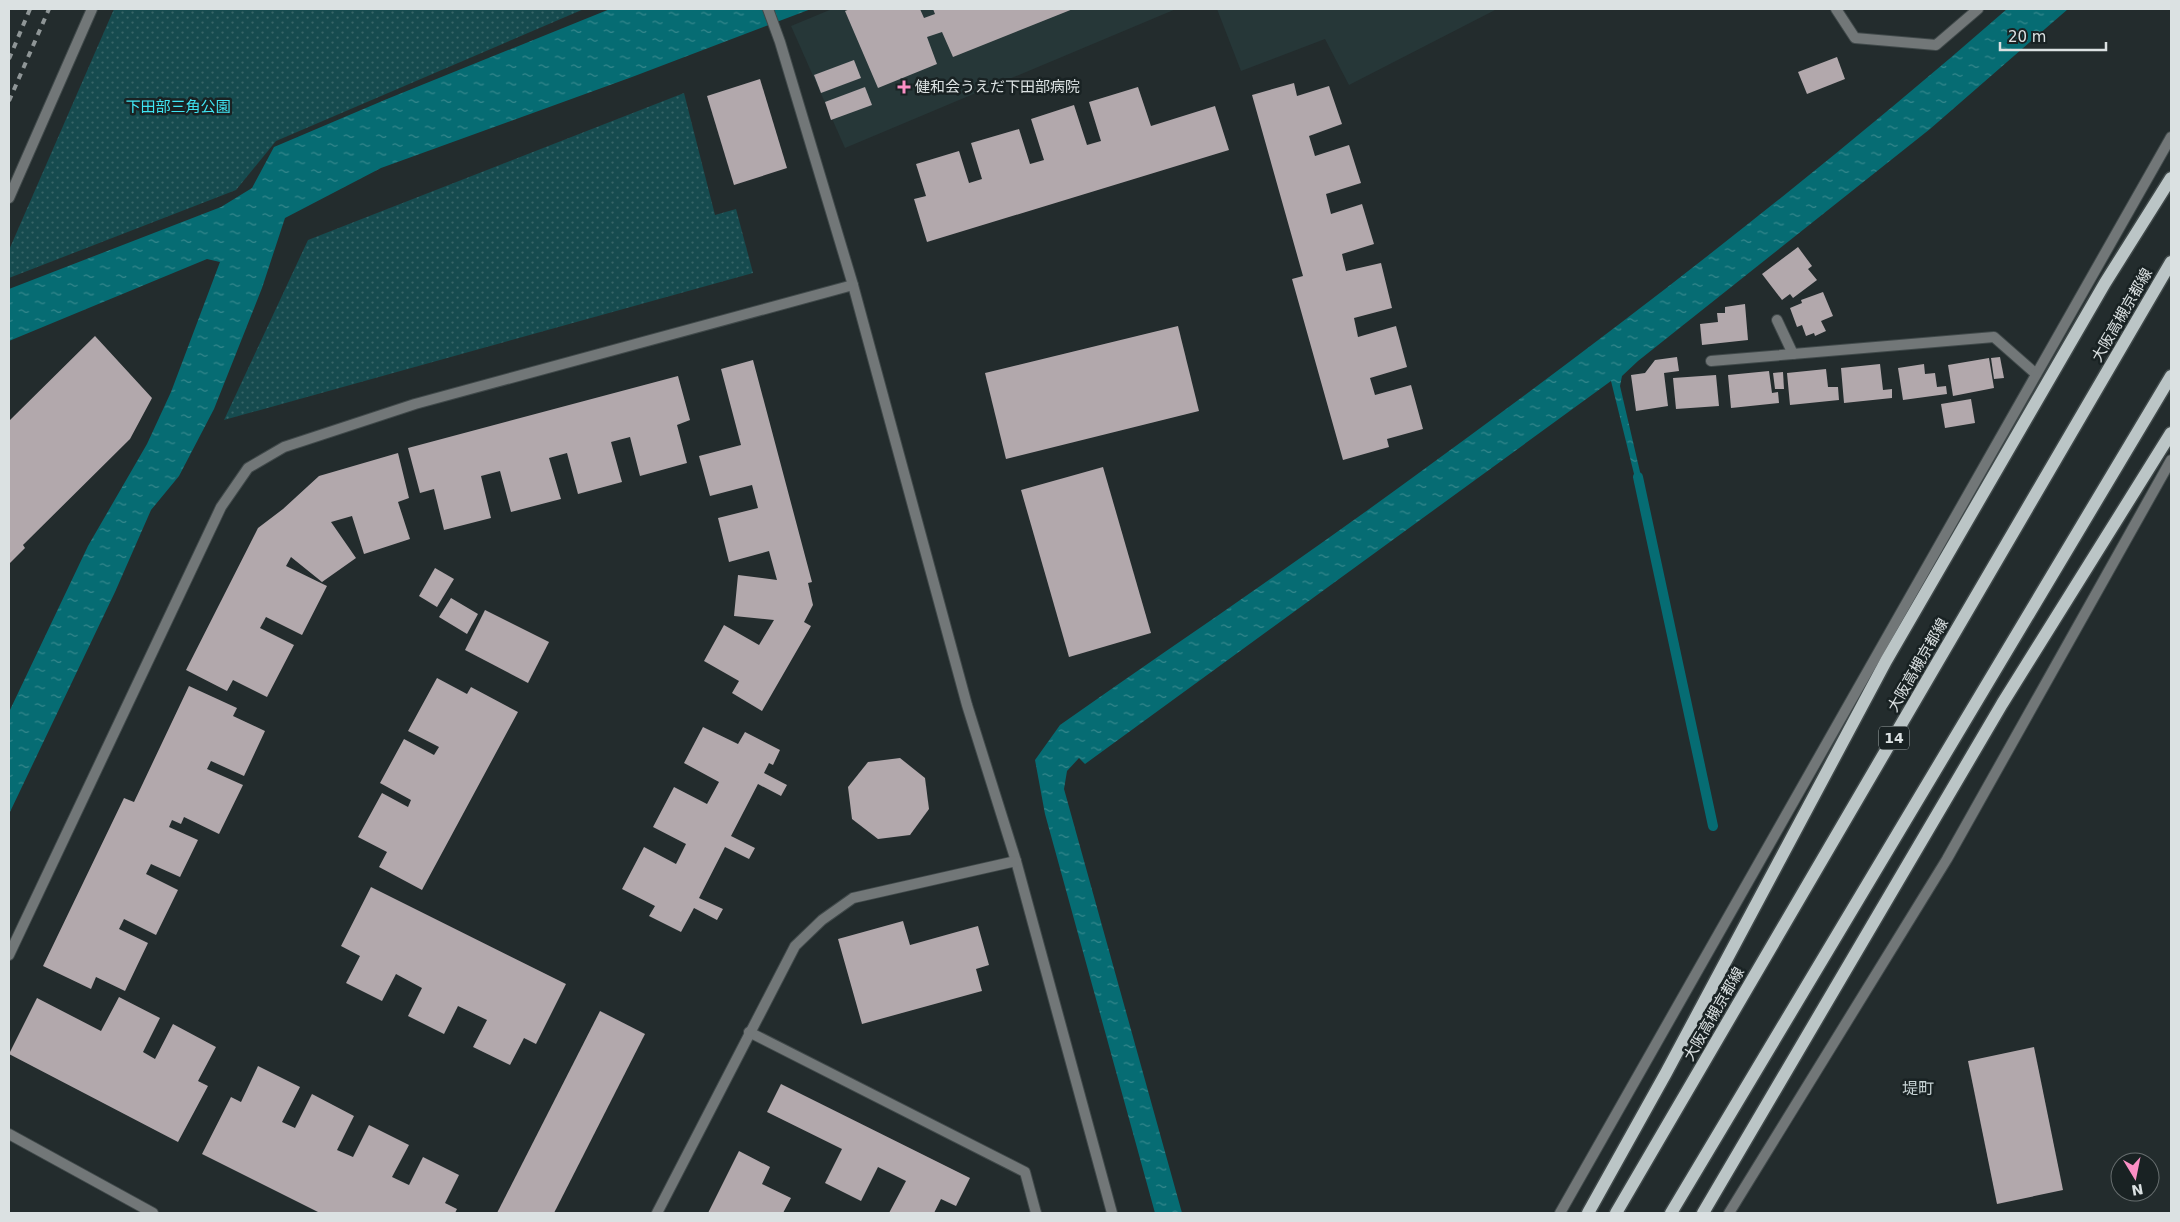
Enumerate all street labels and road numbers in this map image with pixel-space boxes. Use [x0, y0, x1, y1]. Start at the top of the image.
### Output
street label: 大阪高槻京都線 [2088, 265, 2156, 365]
street label: 大阪高槻京都線 [1884, 615, 1952, 715]
road number: 14 [1879, 726, 1909, 750]
street label: 大阪高槻京都線 [1680, 964, 1748, 1064]

